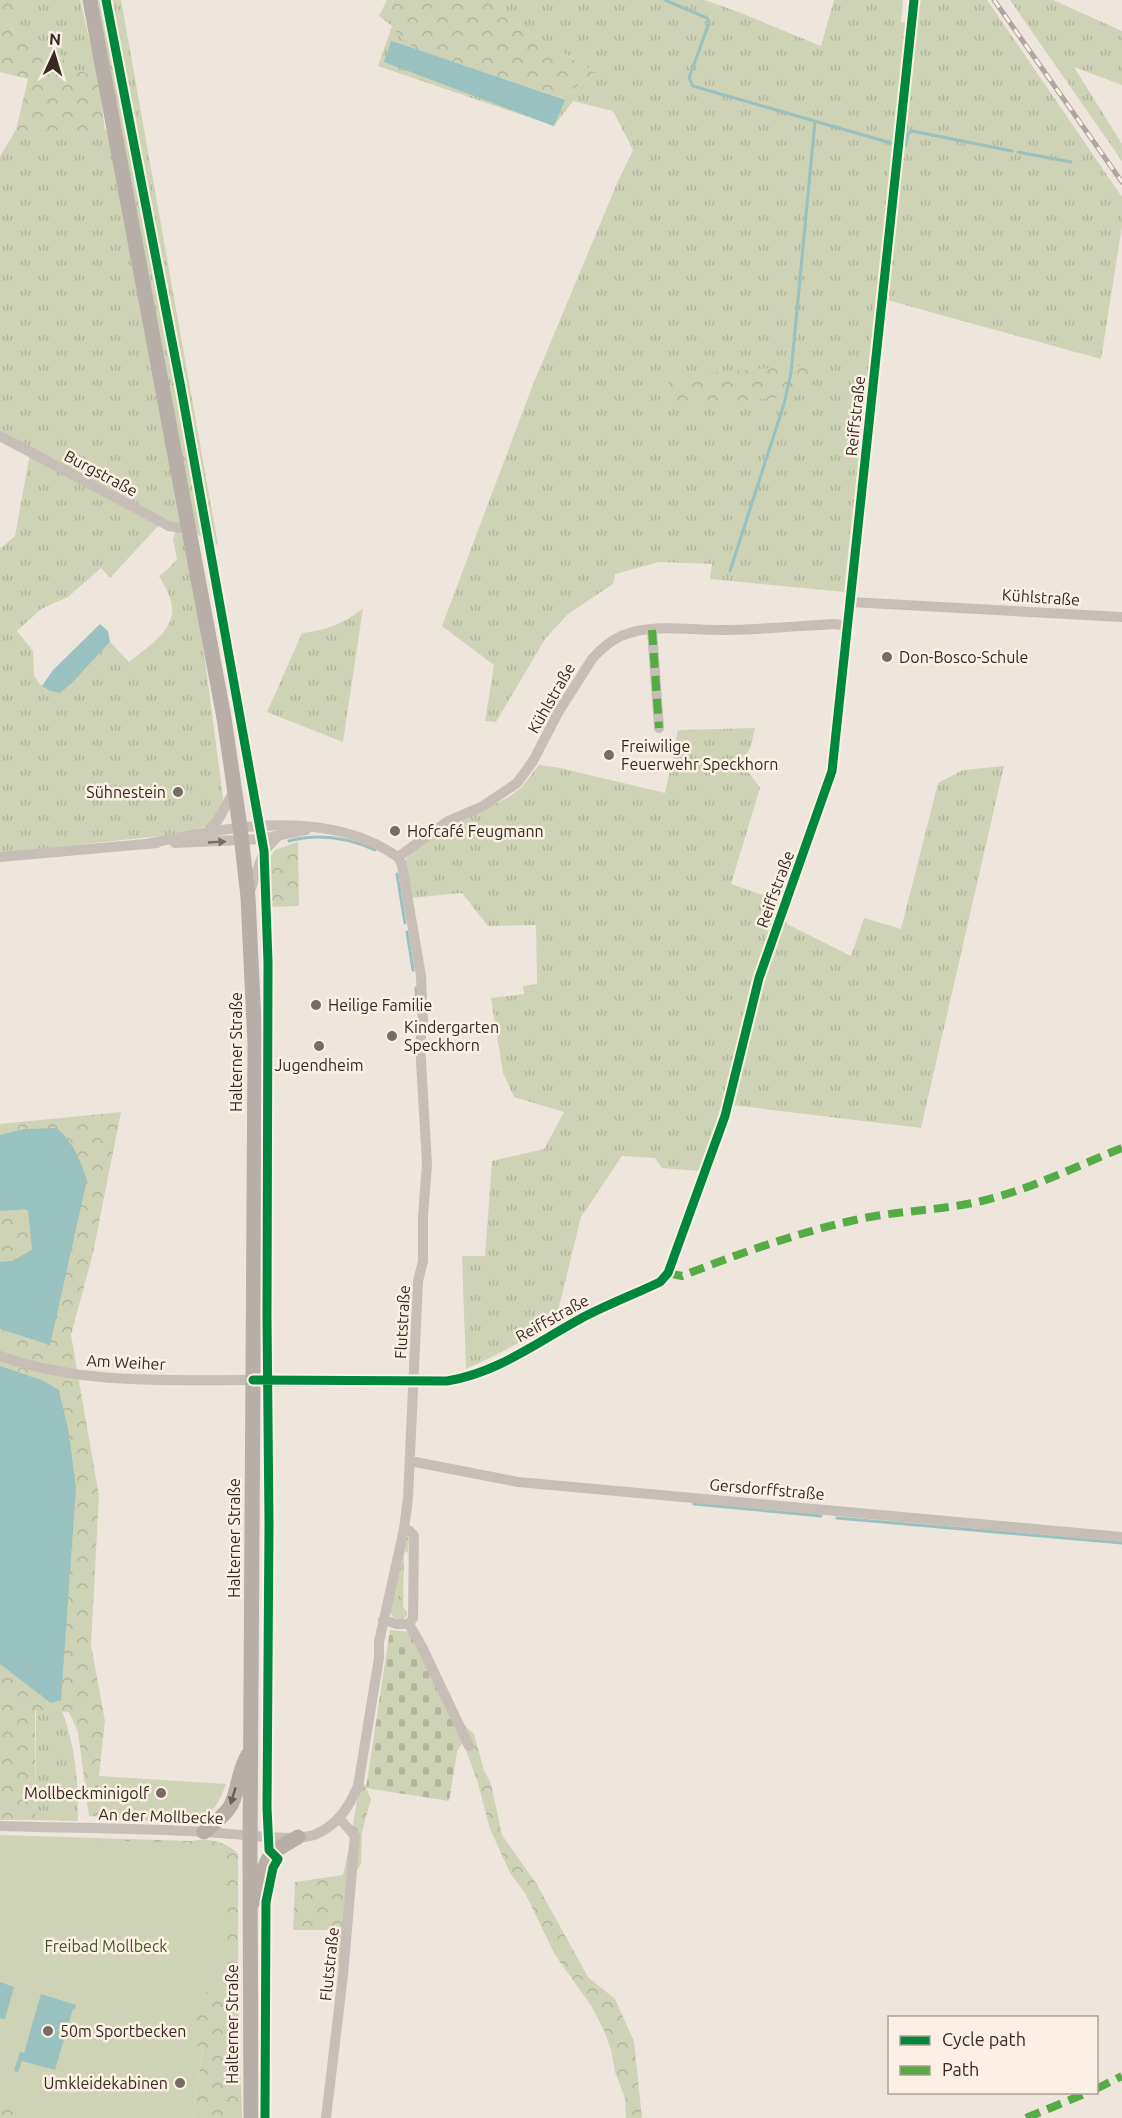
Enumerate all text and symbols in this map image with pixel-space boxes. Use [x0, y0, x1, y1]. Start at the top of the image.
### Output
north arrow [24, 24, 84, 84]
text: N [48, 30, 62, 48]
street label: Reiffstraße [842, 375, 868, 457]
street label: Burgstraße [61, 446, 141, 500]
street label: Kühlstraße [1001, 585, 1081, 609]
place label: Don-Bosco-Schule [899, 648, 1028, 666]
marker: Don-Bosco-Schule [880, 650, 894, 664]
street label: Kühlstraße [524, 660, 578, 736]
place label: Freiwilige Feuerwehr Speckhorn [621, 737, 778, 773]
marker: Freiwilige Feuerwehr Speckhorn [602, 748, 616, 762]
place label: Sühnestein [86, 783, 166, 801]
marker: Sühnestein [171, 785, 185, 799]
place label: Hofcafé Feugmann [407, 822, 544, 840]
marker: Hofcafé Feugmann [388, 824, 402, 838]
one-way arrow [208, 837, 227, 846]
street label: Reiffstraße [753, 848, 797, 930]
street label: Halterner Straße [227, 992, 245, 1112]
place label: Heilige Familie [328, 996, 432, 1014]
marker: Heilige Familie [309, 998, 323, 1012]
place label: Kindergarten Speckhorn [404, 1018, 499, 1054]
marker: Kindergarten Speckhorn [385, 1029, 399, 1043]
marker: Jugendheim [312, 1039, 326, 1053]
place label: Jugendheim [274, 1056, 364, 1074]
street label: Flutstraße [391, 1285, 413, 1359]
street label: Reiffstraße [512, 1291, 592, 1345]
street label: Am Weiher [86, 1351, 166, 1373]
street label: Gersdorffstraße [709, 1475, 825, 1503]
street label: Halterner Straße [225, 1478, 243, 1598]
place label: Mollbeckminigolf [24, 1784, 150, 1802]
marker: Mollbeckminigolf [154, 1786, 168, 1800]
one-way arrow [228, 1787, 237, 1805]
street label: An der Mollbecke [98, 1805, 224, 1827]
street label: Flutstraße [316, 1926, 342, 2002]
park label: Freibad Mollbeck [45, 1937, 167, 1955]
street label: Halterner Straße [223, 1964, 241, 2084]
legend [888, 2016, 1098, 2094]
place label: 50m Sportbecken [60, 2022, 186, 2040]
marker: 50m Sportbecken [41, 2024, 55, 2038]
text: Cycle path [942, 2029, 1026, 2049]
text: Path [942, 2059, 979, 2079]
place label: Umkleidekabinen [43, 2074, 168, 2092]
marker: Umkleidekabinen [173, 2076, 187, 2090]

